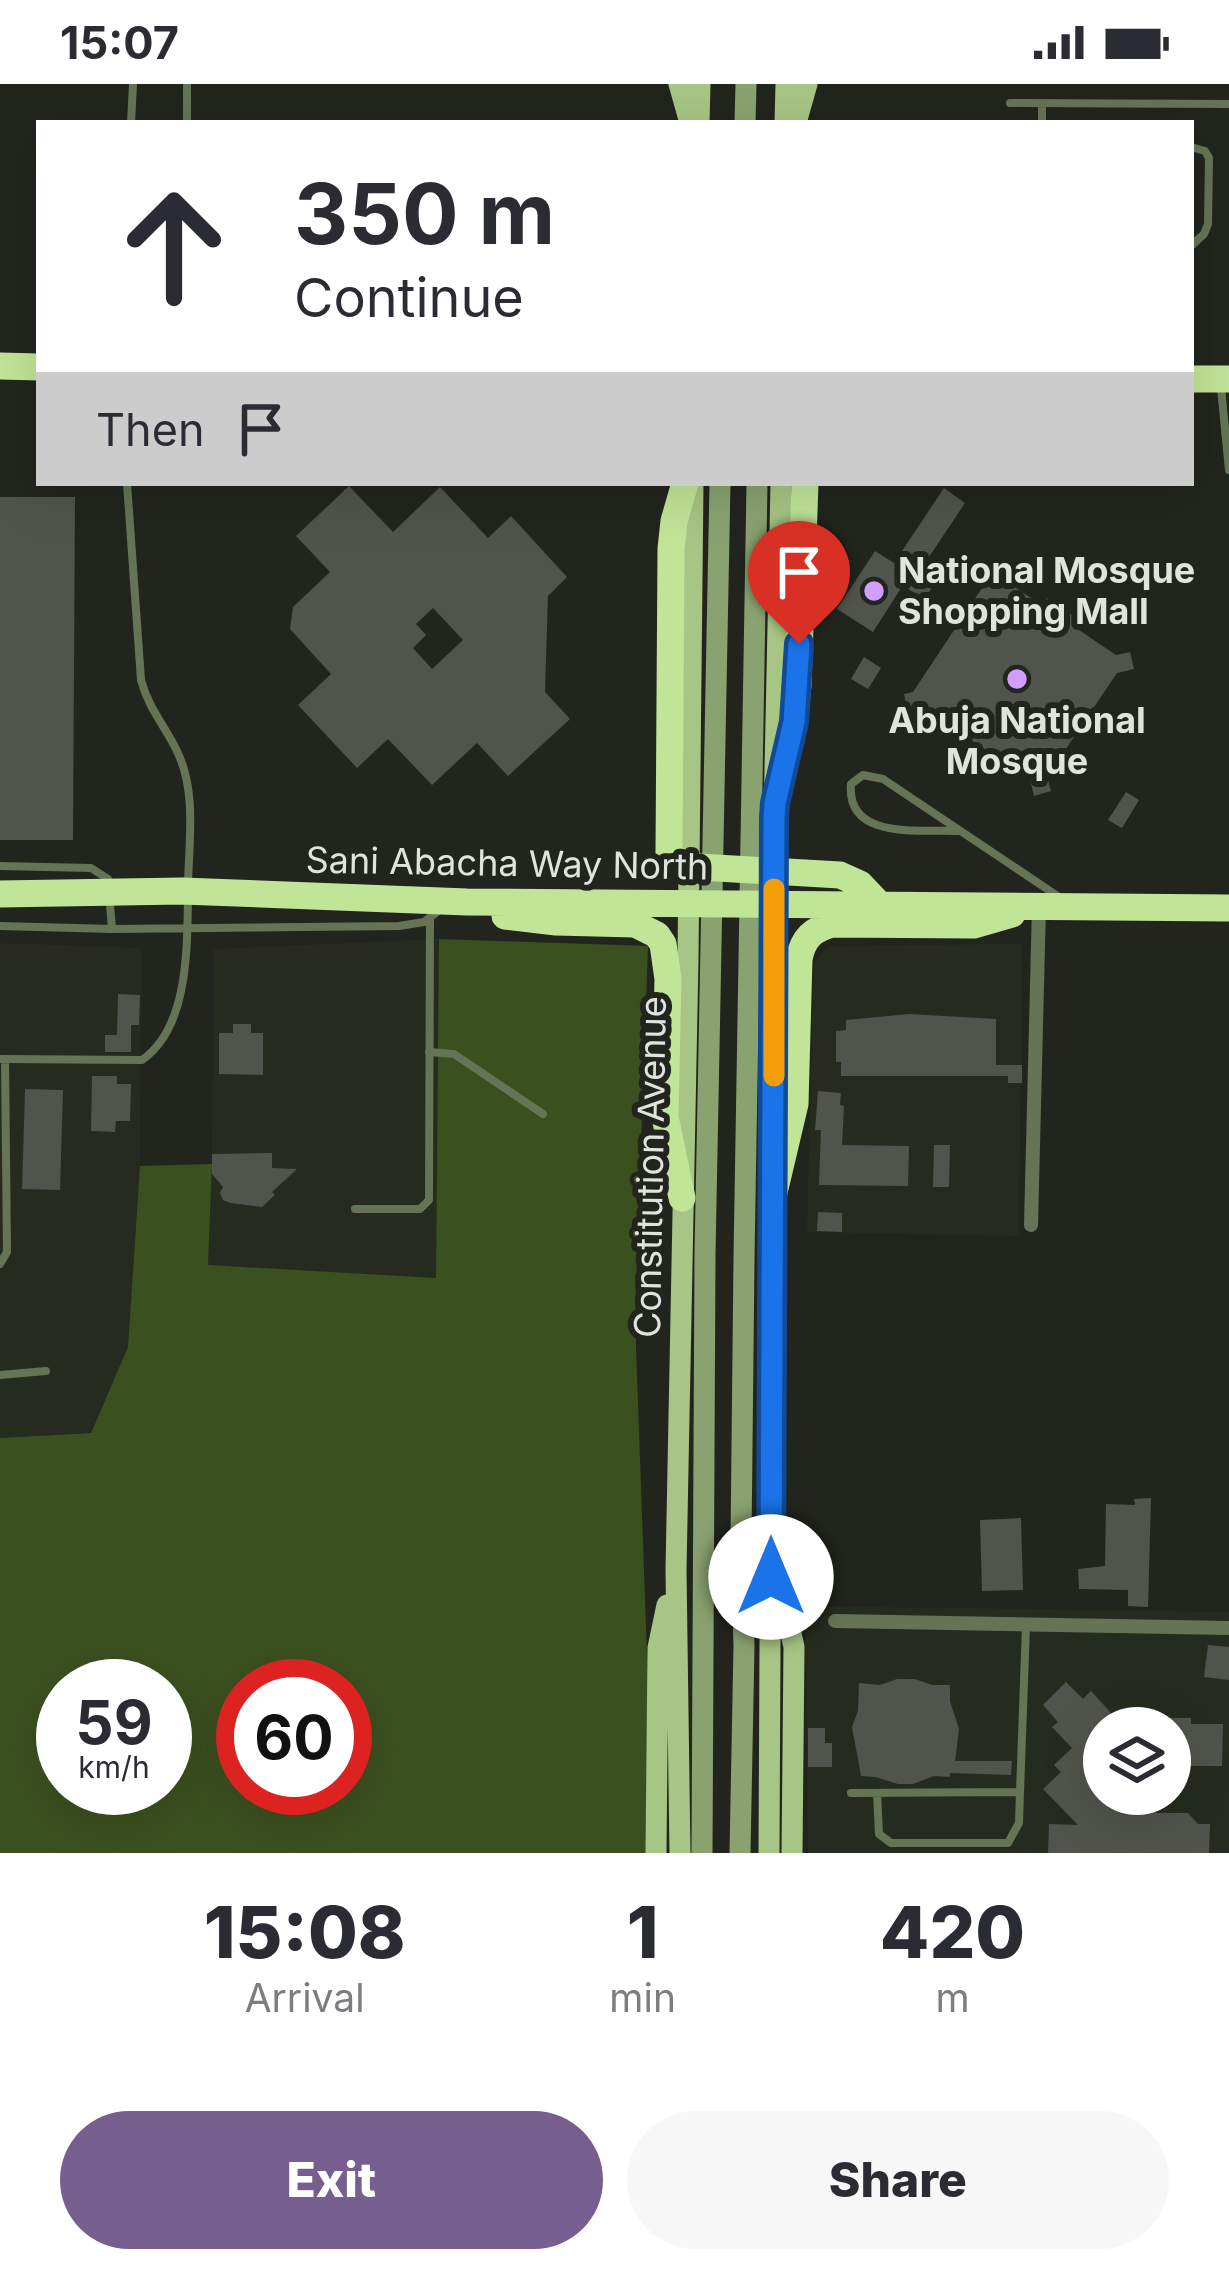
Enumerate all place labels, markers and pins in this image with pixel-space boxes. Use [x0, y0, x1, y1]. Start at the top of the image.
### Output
pin [748, 521, 850, 644]
place label: National Mosque Shopping Mall [898, 548, 1195, 633]
marker: National Mosque Shopping Mall [861, 578, 887, 604]
marker: Abuja National Mosque [1004, 666, 1030, 692]
place label: Abuja National Mosque [888, 698, 1146, 783]

